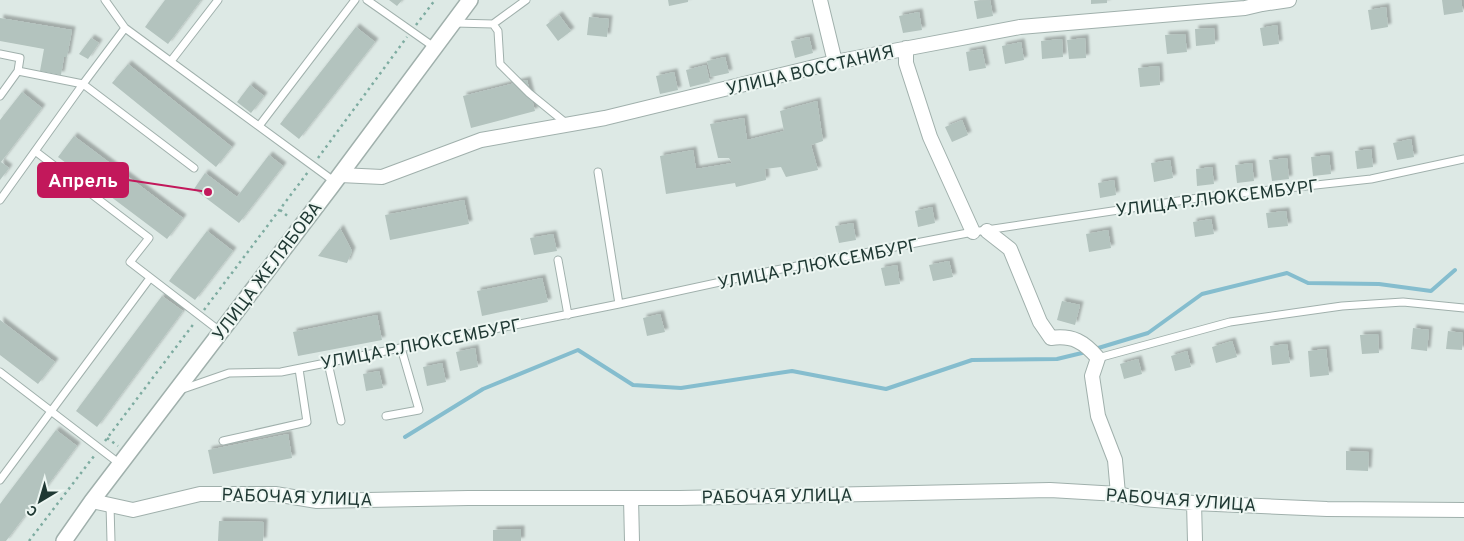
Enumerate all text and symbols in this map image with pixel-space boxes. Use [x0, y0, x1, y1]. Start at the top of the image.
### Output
street label: УЛИЦА ВОССТАНИЯ [724, 41, 897, 102]
callout: Апрель [38, 163, 128, 197]
text: Апрель [48, 170, 118, 194]
street label: УЛИЦА Р.ЛЮКСЕМБУРГ [1115, 176, 1320, 223]
street label: УЛИЦА ЖЕЛЯБОВА [208, 198, 328, 346]
street label: УЛИЦА Р.ЛЮКСЕМБУРГ [716, 235, 921, 296]
street label: УЛИЦА Р.ЛЮКСЕМБУРГ [319, 315, 524, 376]
north arrow [15, 476, 65, 526]
street label: РАБОЧАЯ УЛИЦА [221, 484, 373, 513]
street label: РАБОЧАЯ УЛИЦА [701, 485, 853, 510]
street label: РАБОЧАЯ УЛИЦА [1105, 485, 1257, 518]
text: С [24, 501, 42, 520]

